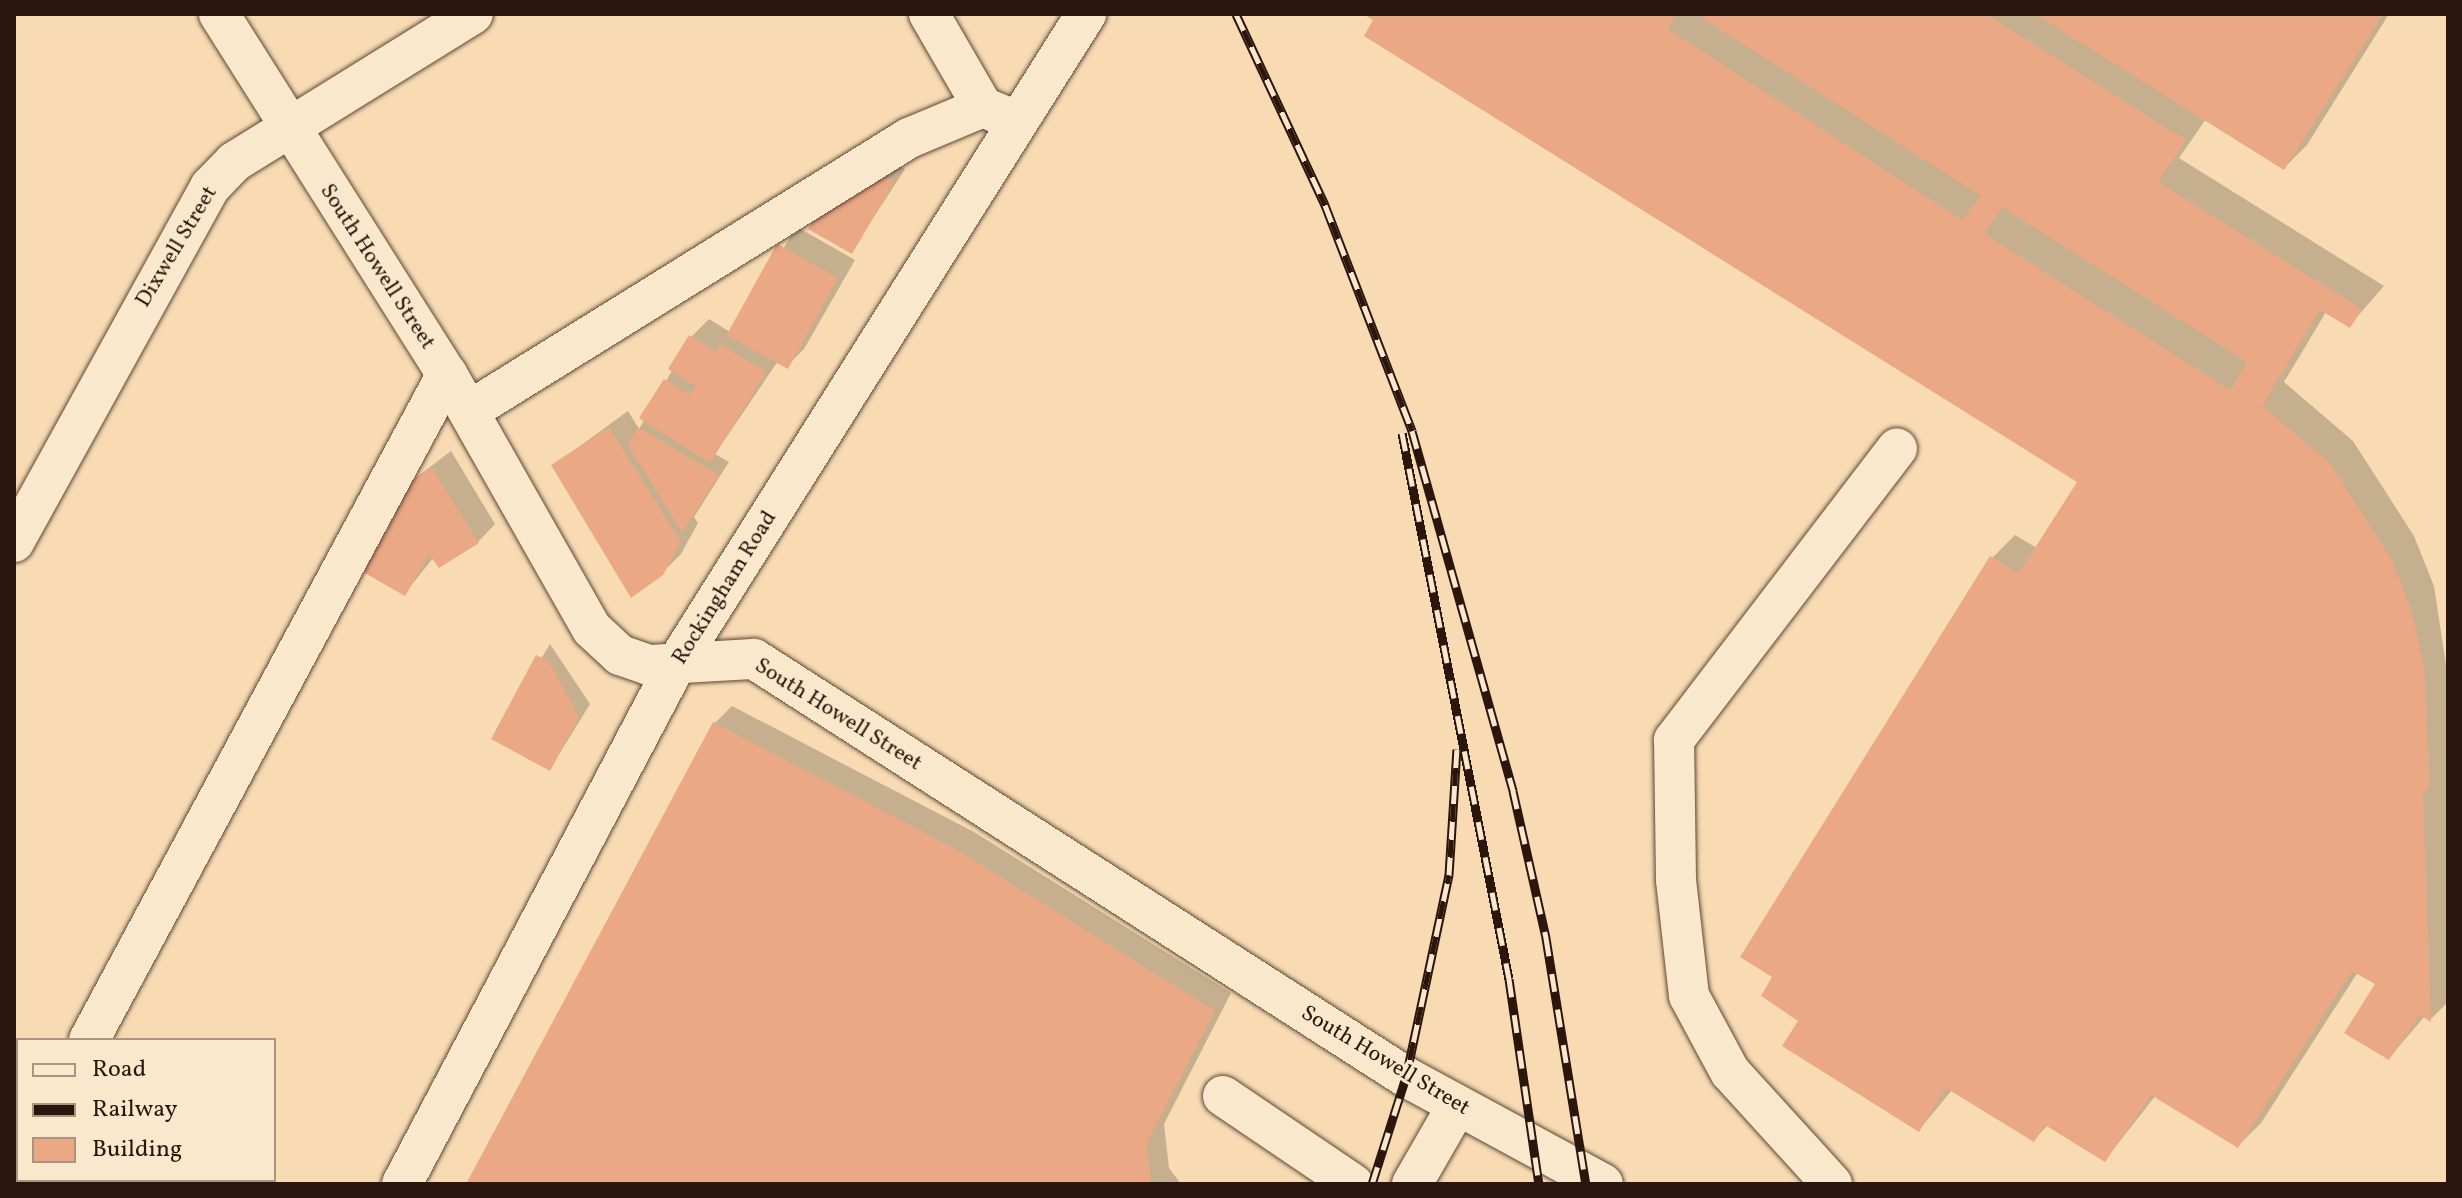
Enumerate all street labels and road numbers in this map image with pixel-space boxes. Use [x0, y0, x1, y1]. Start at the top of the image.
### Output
street label: South Howell Street [314, 179, 440, 355]
street label: Dixwell Street [131, 182, 223, 312]
street label: Rockingham Road [667, 506, 783, 670]
street label: South Howell Street [750, 653, 926, 777]
street label: South Howell Street [1296, 1000, 1474, 1122]

